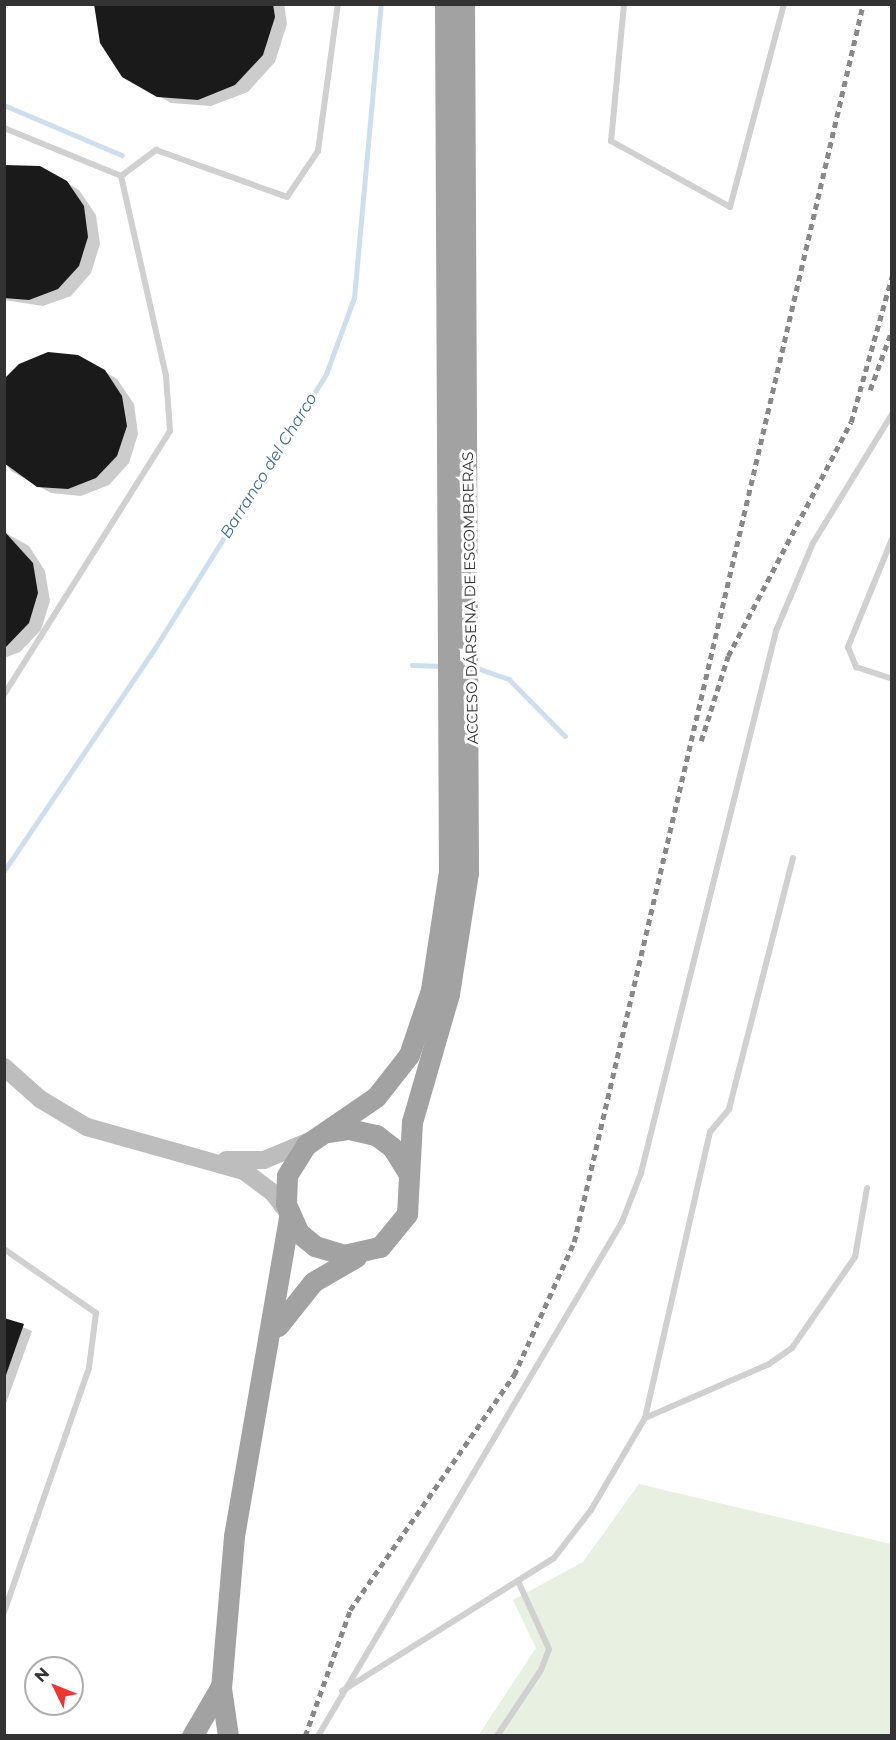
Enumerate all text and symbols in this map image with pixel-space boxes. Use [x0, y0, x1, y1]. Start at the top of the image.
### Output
water label: Barranco del Charco [216, 390, 322, 542]
street label: ACCESO DÁRSENA DE ESCOMBRERAS [458, 451, 482, 745]
north arrow [24, 1656, 84, 1716]
text: N [31, 1664, 53, 1686]

